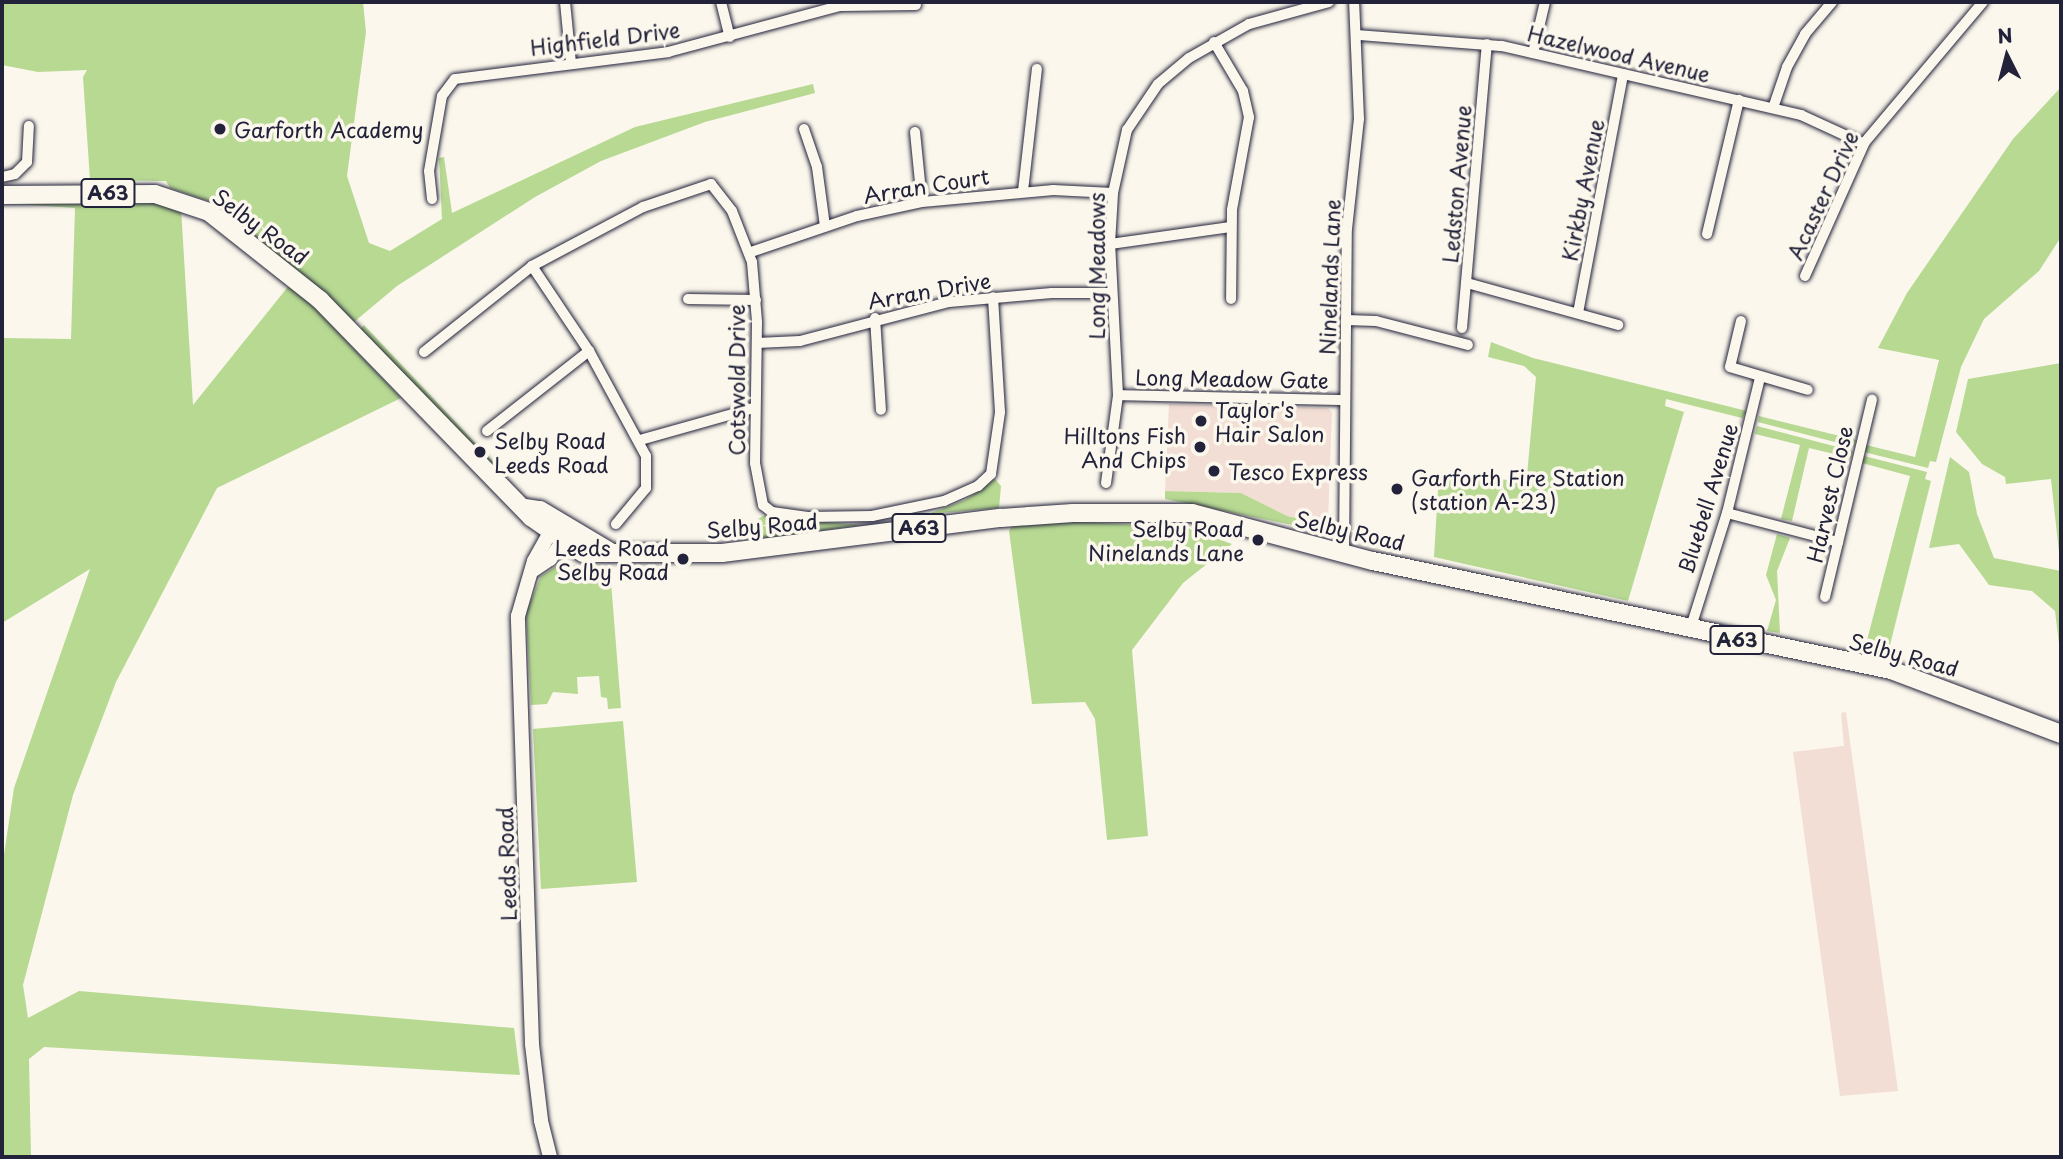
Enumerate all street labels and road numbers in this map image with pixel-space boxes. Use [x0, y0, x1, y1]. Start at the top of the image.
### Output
street label: Highfield Drive [529, 16, 681, 60]
street label: Hazelwood Avenue [1525, 20, 1713, 86]
street label: Ledston Avenue [1437, 105, 1475, 263]
street label: Kirkby Avenue [1556, 117, 1608, 263]
street label: Acaster Drive [1781, 126, 1863, 264]
street label: Arran Court [861, 163, 991, 207]
road number: A63 [80, 178, 136, 209]
street label: Selby Road [208, 183, 314, 269]
street label: Long Meadows [1083, 192, 1109, 340]
street label: Ninelands Lane [1314, 199, 1344, 355]
street label: Arran Drive [866, 267, 992, 313]
street label: Cotswold Drive [723, 304, 749, 456]
street label: Long Meadow Gate [1135, 364, 1329, 392]
street label: Bluebell Avenue [1672, 419, 1742, 577]
street label: Harvest Close [1801, 423, 1857, 565]
street label: Selby Road [1292, 505, 1408, 555]
street label: Selby Road [705, 508, 819, 542]
road number: A63 [891, 512, 947, 544]
road number: A63 [1709, 624, 1765, 656]
street label: Selby Road [1846, 627, 1962, 681]
street label: Leeds Road [491, 807, 521, 921]

